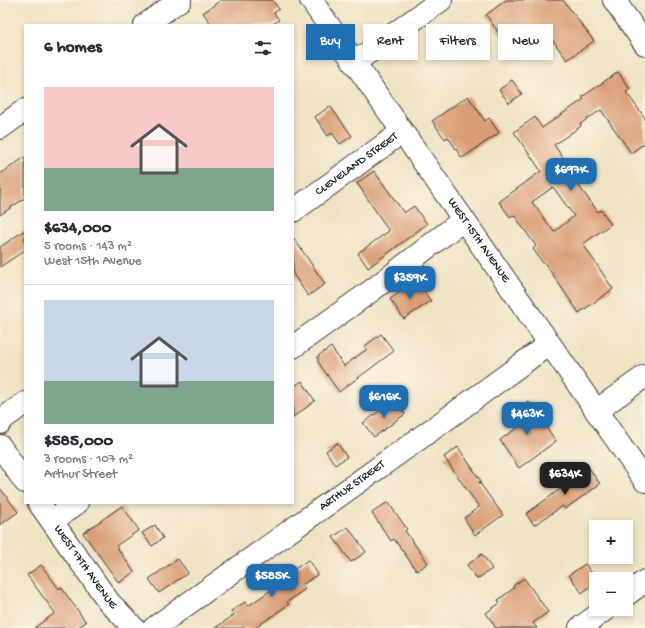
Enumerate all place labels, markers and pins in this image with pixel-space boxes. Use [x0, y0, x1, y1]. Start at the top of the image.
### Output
pin: $697K [543, 158, 599, 192]
pin: $359K [382, 266, 438, 300]
pin: $616K [356, 385, 412, 419]
pin: $463K [499, 402, 555, 436]
pin: $634K [537, 462, 593, 496]
pin: $585K [244, 564, 300, 598]

